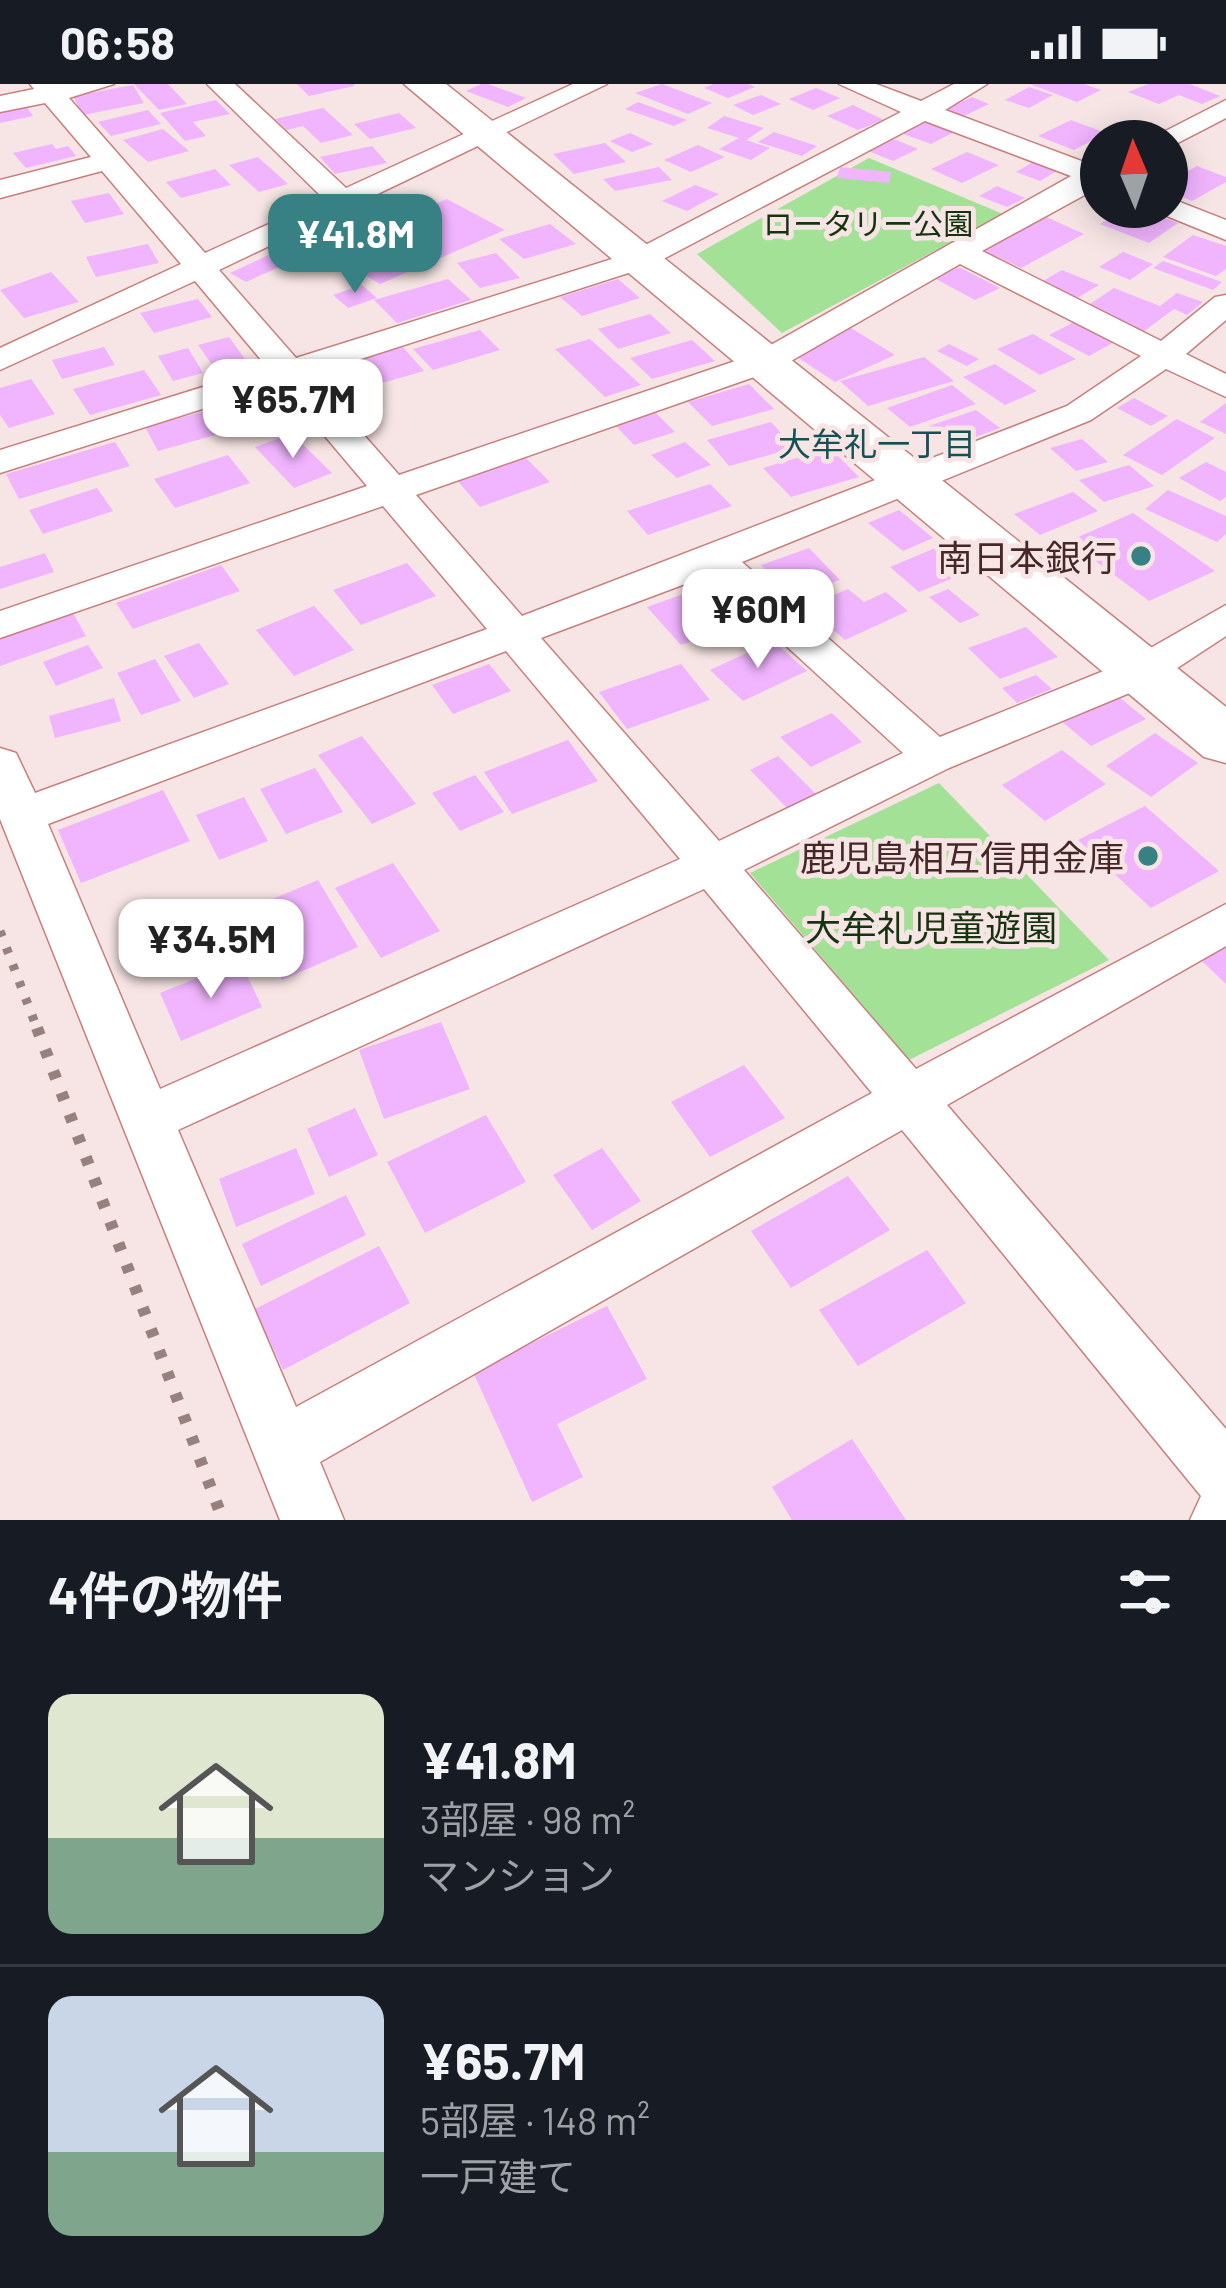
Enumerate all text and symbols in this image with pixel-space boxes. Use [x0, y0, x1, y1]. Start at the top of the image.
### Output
text: 06:58 [60, 15, 175, 69]
north arrow [1080, 120, 1188, 228]
map controls [1080, 120, 1188, 228]
pin: ¥41.8M [257, 194, 453, 296]
park label: ロータリー公園 [763, 205, 973, 241]
text: ¥41.8M [295, 209, 415, 256]
pin: ¥65.7M [195, 359, 391, 461]
text: ¥65.7M [230, 374, 356, 421]
district label: 大牟礼一丁目 [778, 423, 976, 463]
place label: 南日本銀行 [937, 535, 1117, 578]
marker: 南日本銀行 [1128, 543, 1154, 569]
pin: ¥60M [687, 569, 829, 671]
text: ¥60M [709, 584, 807, 631]
place label: 鹿児島相互信用金庫 [800, 835, 1124, 878]
marker: 鹿児島相互信用金庫 [1135, 843, 1161, 869]
pin: ¥34.5M [113, 899, 309, 1001]
park label: 大牟礼児童遊園 [805, 905, 1057, 948]
text: ¥34.5M [146, 914, 276, 961]
icon: filters [1112, 1559, 1178, 1625]
text: 4件の物件 [48, 1563, 283, 1624]
text: ¥41.8M [420, 1728, 577, 1789]
icon: home [144, 1742, 288, 1886]
text: 3部屋 · 98 m² [420, 1795, 635, 1842]
text: マンション [420, 1851, 615, 1898]
text: ¥65.7M [420, 2029, 585, 2090]
icon: home [144, 2044, 288, 2188]
text: 5部屋 · 148 m² [420, 2096, 650, 2143]
text: 一戸建て [420, 2152, 576, 2199]

